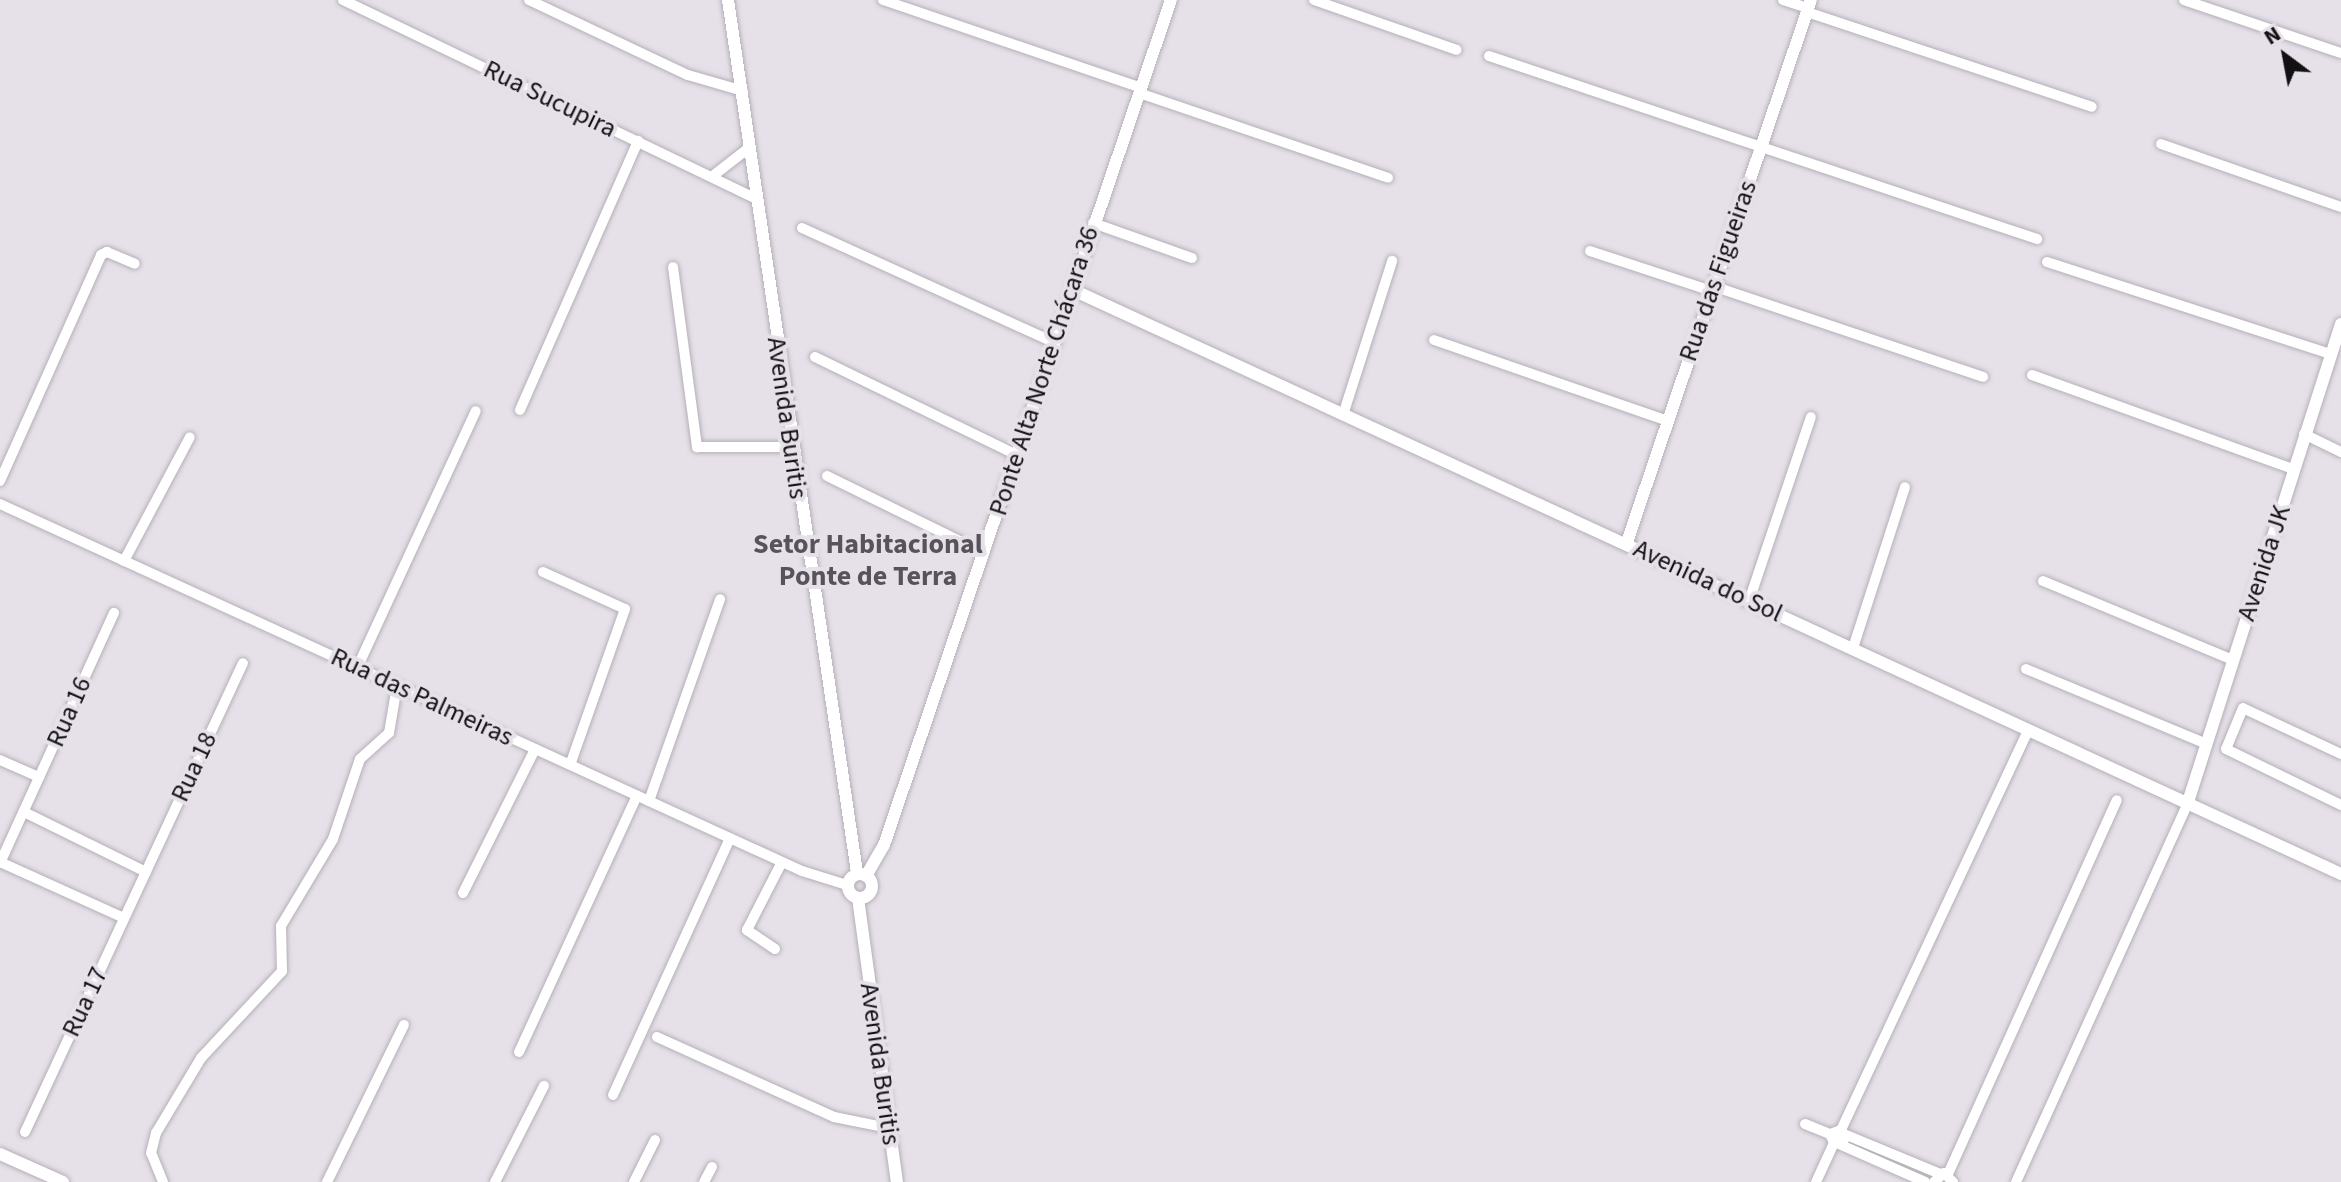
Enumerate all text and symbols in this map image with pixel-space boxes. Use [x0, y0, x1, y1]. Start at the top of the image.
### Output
north arrow [2245, 16, 2325, 96]
text: N [2258, 18, 2287, 53]
street label: Rua Sucupira [479, 54, 621, 144]
street label: Rua das Figueiras [1672, 177, 1764, 365]
street label: Ponte Alta Norte Chácara 36 [982, 223, 1106, 519]
street label: Avenida Buritis [760, 335, 814, 501]
street label: Avenida JK [2231, 501, 2297, 625]
district label: Setor Habitacional Ponte de Terra [753, 527, 983, 593]
street label: Avenida do Sol [1629, 533, 1787, 629]
street label: Rua das Palmeiras [326, 641, 518, 753]
street label: Rua 16 [40, 672, 98, 752]
street label: Rua 18 [164, 727, 224, 807]
street label: Rua 17 [55, 962, 115, 1042]
street label: Avenida Buritis [853, 981, 907, 1147]

